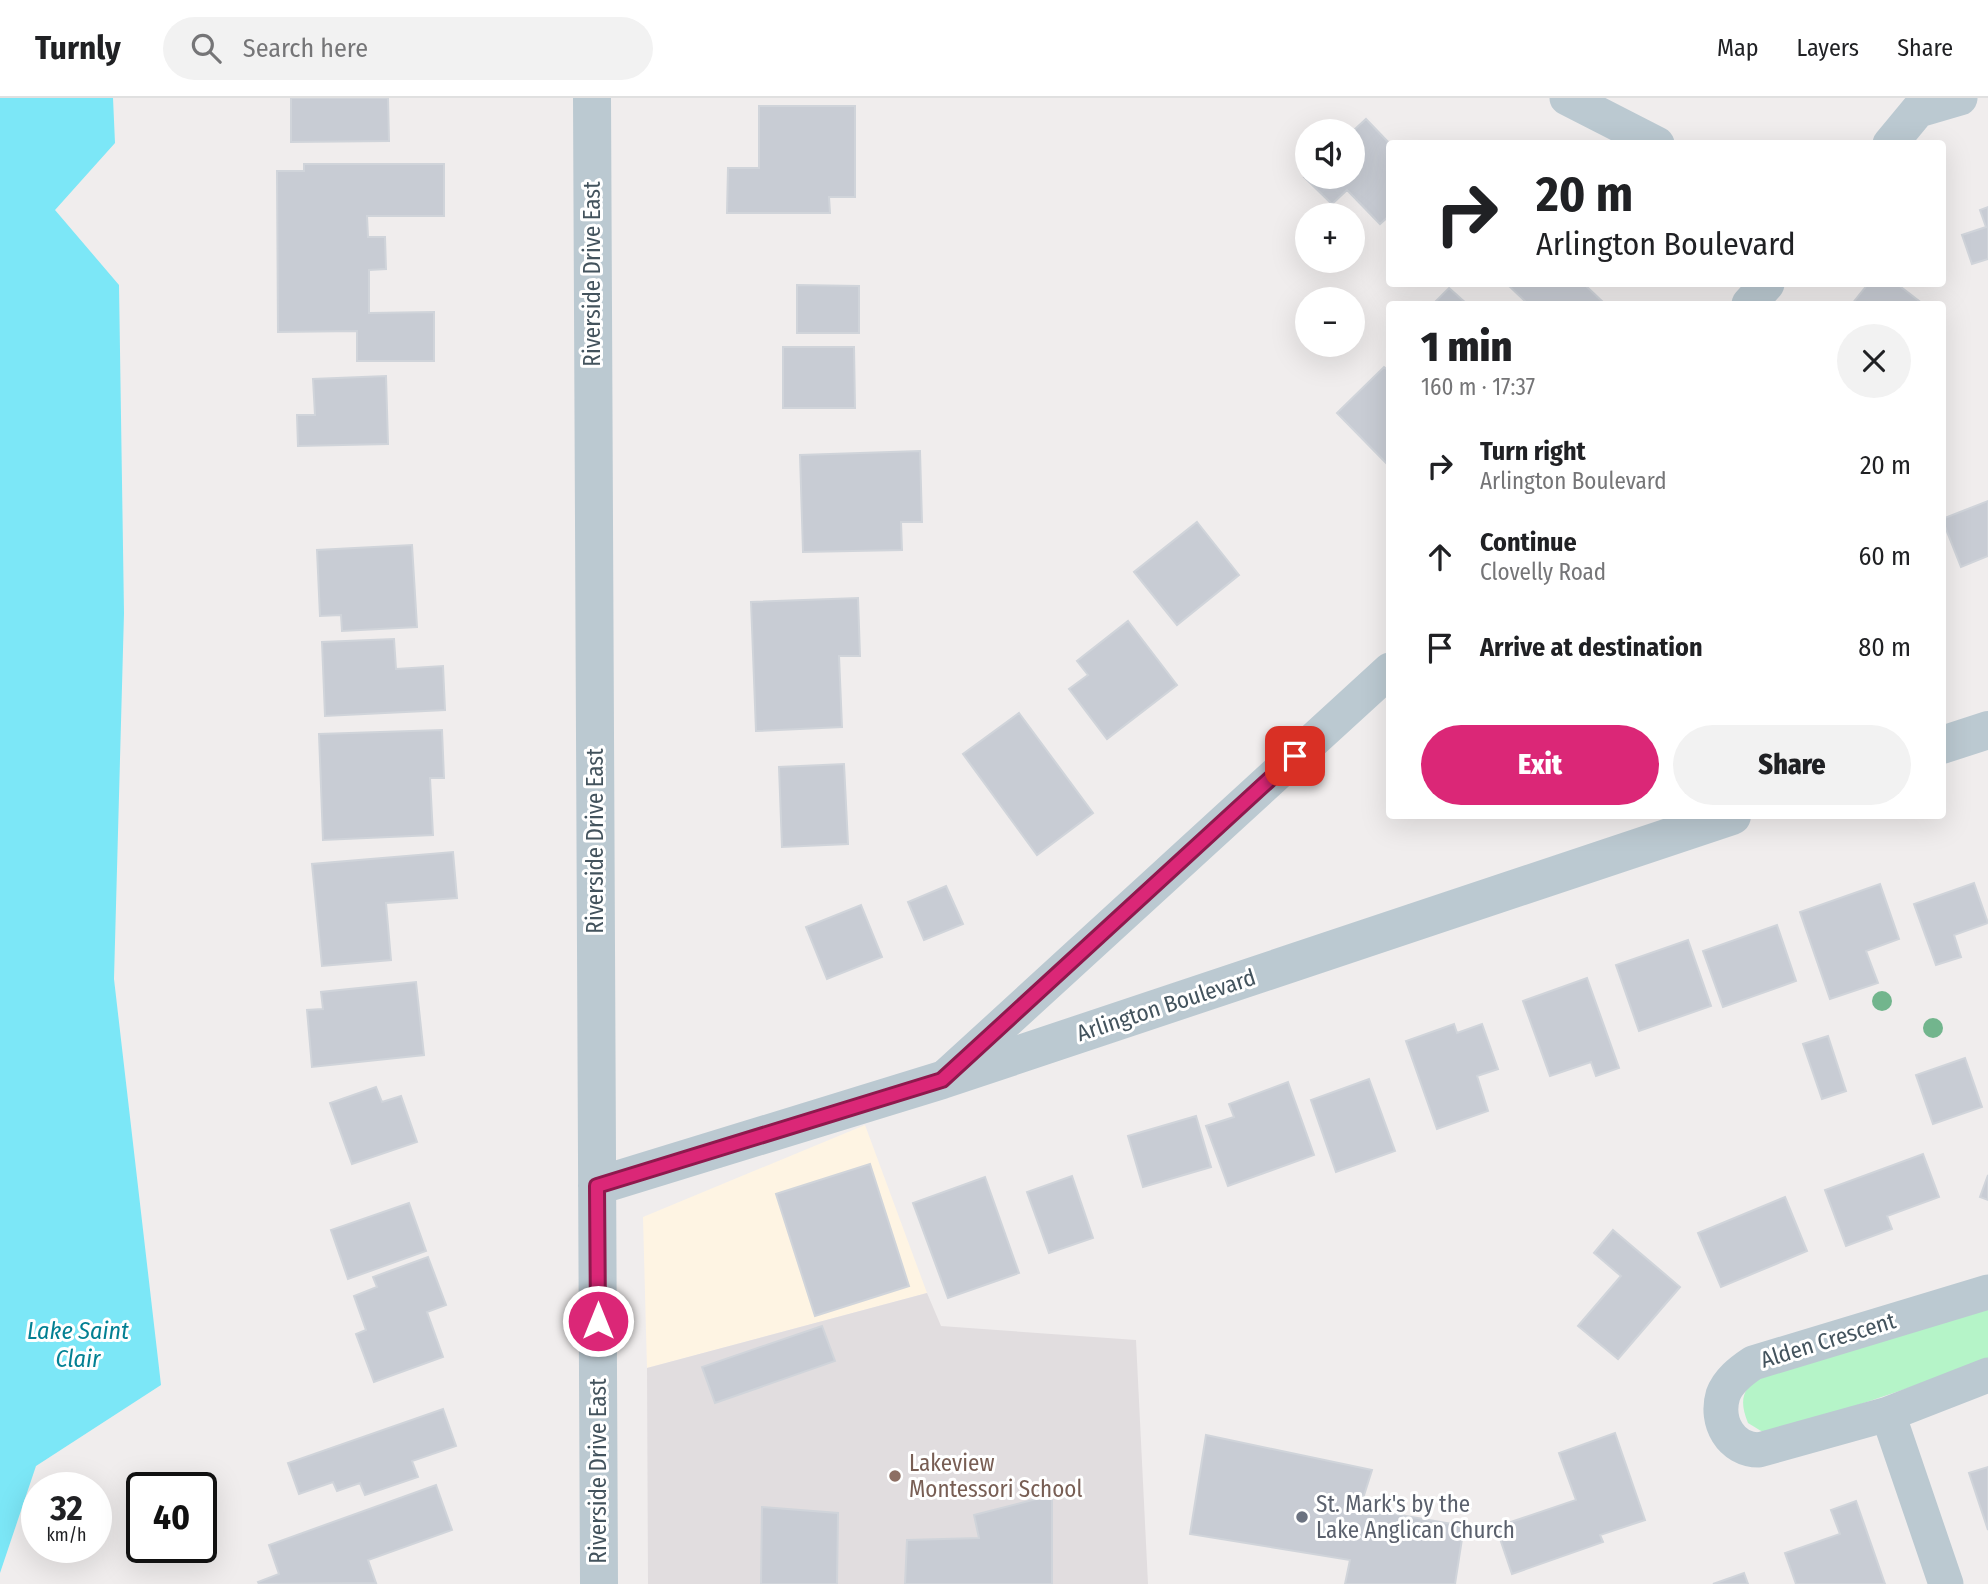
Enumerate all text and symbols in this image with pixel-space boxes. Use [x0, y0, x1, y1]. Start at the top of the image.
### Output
search box [163, 17, 653, 80]
text: Turnly [35, 28, 121, 68]
icon: search [187, 29, 225, 67]
text: Search here [243, 33, 368, 64]
text: Map [1717, 34, 1759, 62]
text: Layers [1797, 34, 1859, 62]
text: Share [1897, 34, 1953, 62]
map controls [1295, 119, 1365, 357]
button: sound [1295, 119, 1365, 189]
text: 20 m [1536, 165, 1633, 224]
icon: right [1421, 168, 1512, 259]
street label: Riverside Drive East [578, 181, 606, 367]
button: + [1295, 203, 1365, 273]
text: Arlington Boulevard [1536, 225, 1796, 263]
button: − [1295, 287, 1365, 357]
text: 1 min [1421, 322, 1512, 372]
button: close [1837, 324, 1911, 398]
text: 160 m · 17:37 [1421, 373, 1535, 401]
text: Turn right [1480, 436, 1586, 467]
icon: right [1421, 447, 1459, 485]
text: 20 m [1860, 450, 1911, 481]
text: Arlington Boulevard [1480, 467, 1667, 495]
text: Continue [1480, 527, 1577, 558]
icon: ahead [1421, 538, 1459, 576]
text: 60 m [1858, 541, 1911, 572]
text: Clovelly Road [1480, 558, 1606, 586]
icon: arrive [1421, 629, 1459, 667]
text: Arrive at destination [1480, 632, 1703, 663]
text: 80 m [1858, 632, 1911, 663]
button: Exit [1421, 725, 1659, 805]
button: Share [1673, 725, 1911, 805]
pin [1265, 726, 1325, 786]
icon: arrive [1276, 737, 1314, 775]
street label: Riverside Drive East [581, 748, 609, 934]
street label: Arlington Boulevard [1073, 963, 1259, 1047]
position arrow [561, 1284, 635, 1358]
street label: Alden Crescent [1757, 1306, 1899, 1374]
water label: Lake Saint Clair [27, 1317, 129, 1373]
street label: Riverside Drive East [584, 1378, 612, 1564]
place label: Lakeview Montessori School [909, 1449, 1083, 1503]
marker: Lakeview Montessori School [887, 1468, 903, 1484]
speed limit sign: 40 [126, 1472, 217, 1563]
text: 32 [50, 1487, 83, 1529]
place label: St. Mark's by the Lake Anglican Church [1316, 1490, 1515, 1544]
marker: St. Mark's by the Lake Anglican Church [1294, 1509, 1310, 1525]
text: km/h [46, 1524, 87, 1546]

